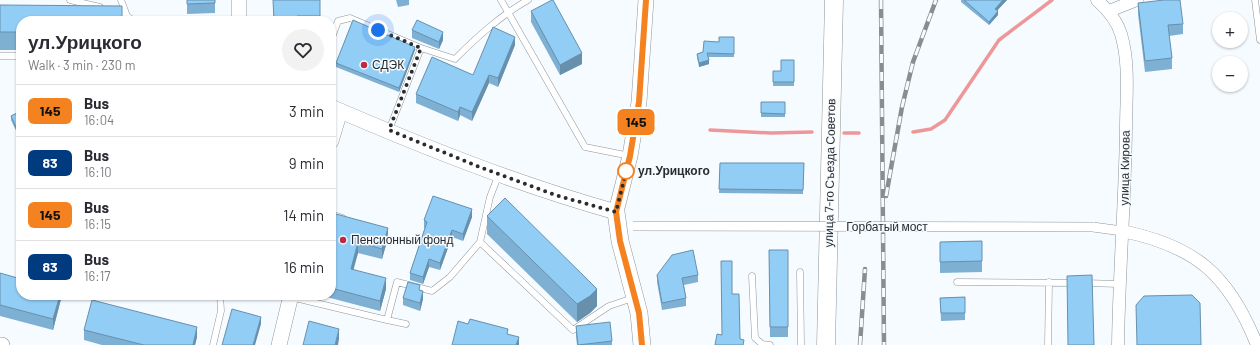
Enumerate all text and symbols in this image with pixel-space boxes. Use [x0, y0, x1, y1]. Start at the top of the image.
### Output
map controls [1212, 12, 1248, 92]
button: + [1212, 12, 1248, 48]
your location [368, 20, 388, 40]
button: heart [282, 29, 324, 71]
text: ул.Урицкого [28, 30, 142, 53]
button: − [1212, 56, 1248, 92]
text: Walk · 3 min · 230 m [28, 57, 135, 73]
place label: СДЭК [372, 57, 404, 72]
marker: СДЭК [359, 60, 369, 70]
text: Bus [84, 94, 109, 112]
street label: улица 7-го Съезда Советов [821, 98, 838, 248]
text: 145 [40, 102, 60, 119]
text: 3 min [289, 102, 324, 120]
line badge: 145 [613, 109, 659, 135]
text: 16:04 [84, 112, 114, 128]
text: 145 [626, 113, 646, 130]
street label: улица Кирова [1116, 130, 1133, 206]
text: Bus [84, 146, 109, 164]
text: 83 [42, 154, 58, 171]
text: 9 min [289, 154, 324, 172]
marker: ул.Урицкого [617, 162, 635, 180]
place label: ул.Урицкого [638, 163, 710, 178]
text: 16:10 [84, 164, 112, 180]
text: Bus [84, 198, 109, 216]
text: 145 [40, 206, 60, 223]
text: 14 min [283, 206, 324, 224]
text: 16:15 [84, 216, 111, 232]
street label: Горбатый мост [846, 219, 928, 234]
place label: Пенсионный фонд [351, 232, 453, 247]
marker: Пенсионный фонд [338, 235, 348, 245]
text: Bus [84, 250, 109, 268]
text: 83 [42, 258, 58, 275]
text: 16 min [284, 258, 324, 276]
text: 16:17 [84, 268, 110, 284]

